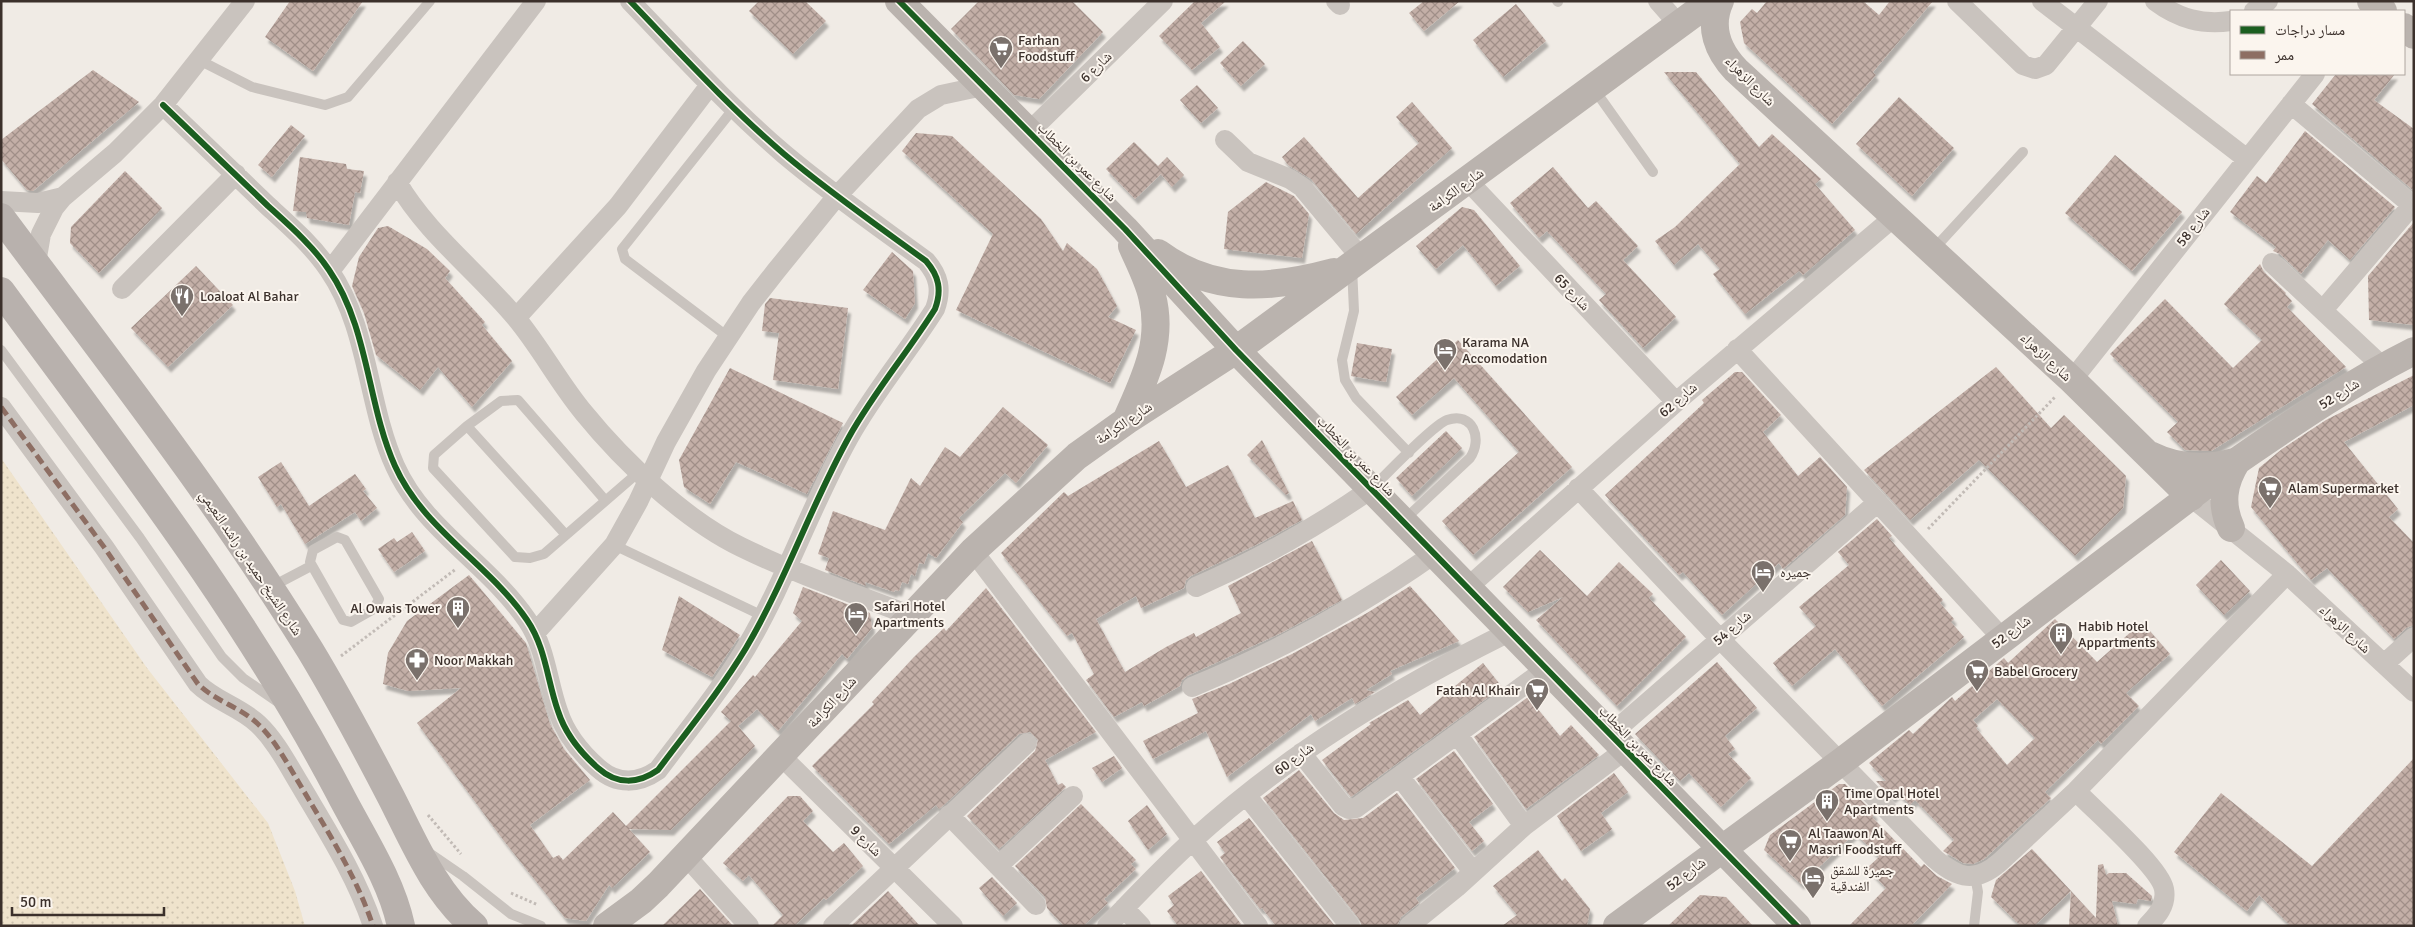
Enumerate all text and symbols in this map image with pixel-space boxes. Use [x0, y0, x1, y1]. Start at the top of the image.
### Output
legend [2230, 10, 2405, 75]
text: مسار دراجات [2275, 21, 2345, 39]
place label: Farhan Foodstuff [1018, 32, 1076, 65]
supermarket icon: Farhan Foodstuff [988, 35, 1014, 69]
text: ممر [2274, 46, 2294, 64]
street label: شارع 6 [1077, 48, 1116, 87]
street label: شارع الزهراء [1721, 52, 1779, 110]
street label: شارع عمر بن الخطاب [1033, 119, 1120, 206]
street label: شارع الكرامة [1425, 164, 1488, 217]
street label: شارع 58 [2173, 204, 2214, 251]
street label: شارع 65 [1550, 270, 1594, 315]
restaurant icon: Loaloat Al Bahar [169, 283, 195, 317]
place label: Loaloat Al Bahar [200, 288, 299, 305]
street label: شارع الزهراء [2016, 329, 2075, 386]
place label: Karama NA Accomodation [1462, 334, 1547, 367]
hotel icon: Karama NA Accomodation [1432, 337, 1458, 371]
street label: شارع 52 [2315, 375, 2363, 414]
street label: شارع 62 [1656, 379, 1701, 422]
street label: شارع الكرامة [1093, 398, 1156, 449]
street label: شارع عمر بن الخطاب [1313, 412, 1399, 500]
supermarket icon: Alam Supermarket [2257, 475, 2283, 509]
place label: Alam Supermarket [2288, 480, 2399, 497]
street label: شارع الشيخ حميد بن راشد النعيمي [194, 487, 306, 640]
hotel icon: جميره [1750, 559, 1776, 593]
place label: جميره [1780, 564, 1811, 581]
building icon: Al Owais Tower [445, 595, 471, 629]
place label: Safari Hotel Apartments [874, 598, 945, 631]
place label: Al Owais Tower [350, 600, 441, 617]
hotel icon: Safari Hotel Apartments [843, 601, 869, 635]
street label: شارع الزهراء [2315, 601, 2374, 658]
street label: شارع 54 [1710, 607, 1755, 650]
street label: شارع 52 [1988, 612, 2035, 653]
place label: Habib Hotel Appartments [2078, 618, 2156, 651]
building icon: Habib Hotel Appartments [2048, 621, 2074, 655]
pharmacy icon: Noor Makkah [404, 647, 430, 681]
place label: Noor Makkah [434, 652, 513, 669]
supermarket icon: Babel Grocery [1964, 658, 1990, 692]
place label: Babel Grocery [1994, 663, 2078, 680]
street label: شارع الكرامة [804, 673, 861, 732]
supermarket icon: Fatah Al Khair [1524, 677, 1550, 711]
place label: Fatah Al Khair [1436, 682, 1521, 699]
street label: شارع عمر بن الخطاب [1595, 702, 1681, 790]
street label: شارع 60 [1271, 739, 1318, 780]
place label: Time Opal Hotel Apartments [1844, 785, 1939, 818]
building icon: Time Opal Hotel Apartments [1814, 788, 1840, 822]
street label: شارع 9 [846, 822, 885, 861]
place label: Al Taawon Al Masri Foodstuff [1808, 825, 1902, 858]
supermarket icon: Al Taawon Al Masri Foodstuff [1777, 828, 1803, 862]
street label: شارع 52 [1663, 854, 1710, 895]
place label: جميرة للشقق الفندقية [1830, 862, 1894, 895]
hotel icon: جميرة للشقق الفندقية [1800, 865, 1826, 899]
scale bar [12, 884, 165, 916]
text: 50 m [20, 893, 51, 911]

